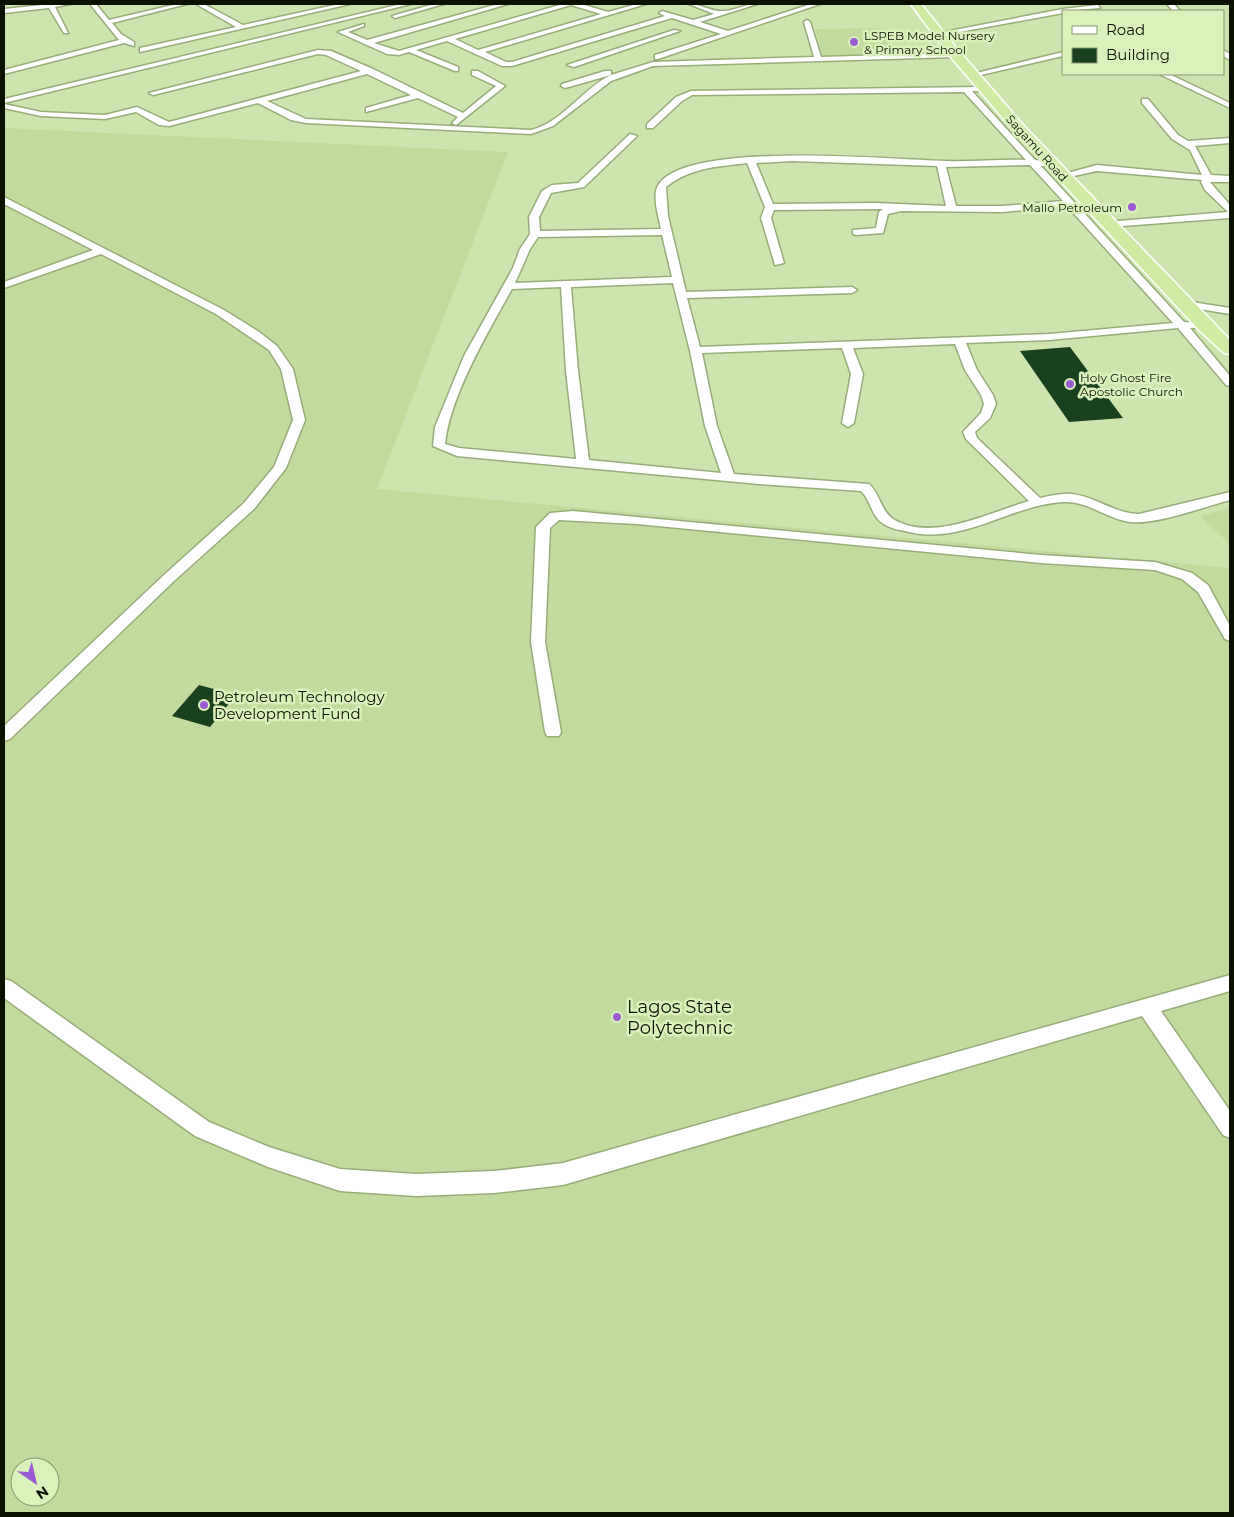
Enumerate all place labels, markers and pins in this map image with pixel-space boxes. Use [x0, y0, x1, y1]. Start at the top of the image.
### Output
place label: LSPEB Model Nursery & Primary School [864, 28, 995, 57]
marker: LSPEB Model Nursery & Primary School [848, 36, 860, 48]
place label: Mallo Petroleum [1022, 200, 1122, 215]
marker: Mallo Petroleum [1126, 201, 1138, 213]
place label: Holy Ghost Fire Apostolic Church [1080, 370, 1183, 399]
marker: Holy Ghost Fire Apostolic Church [1064, 378, 1076, 390]
place label: Petroleum Technology Development Fund [214, 687, 385, 723]
marker: Petroleum Technology Development Fund [198, 699, 210, 711]
place label: Lagos State Polytechnic [627, 996, 733, 1039]
marker: Lagos State Polytechnic [611, 1011, 623, 1023]

